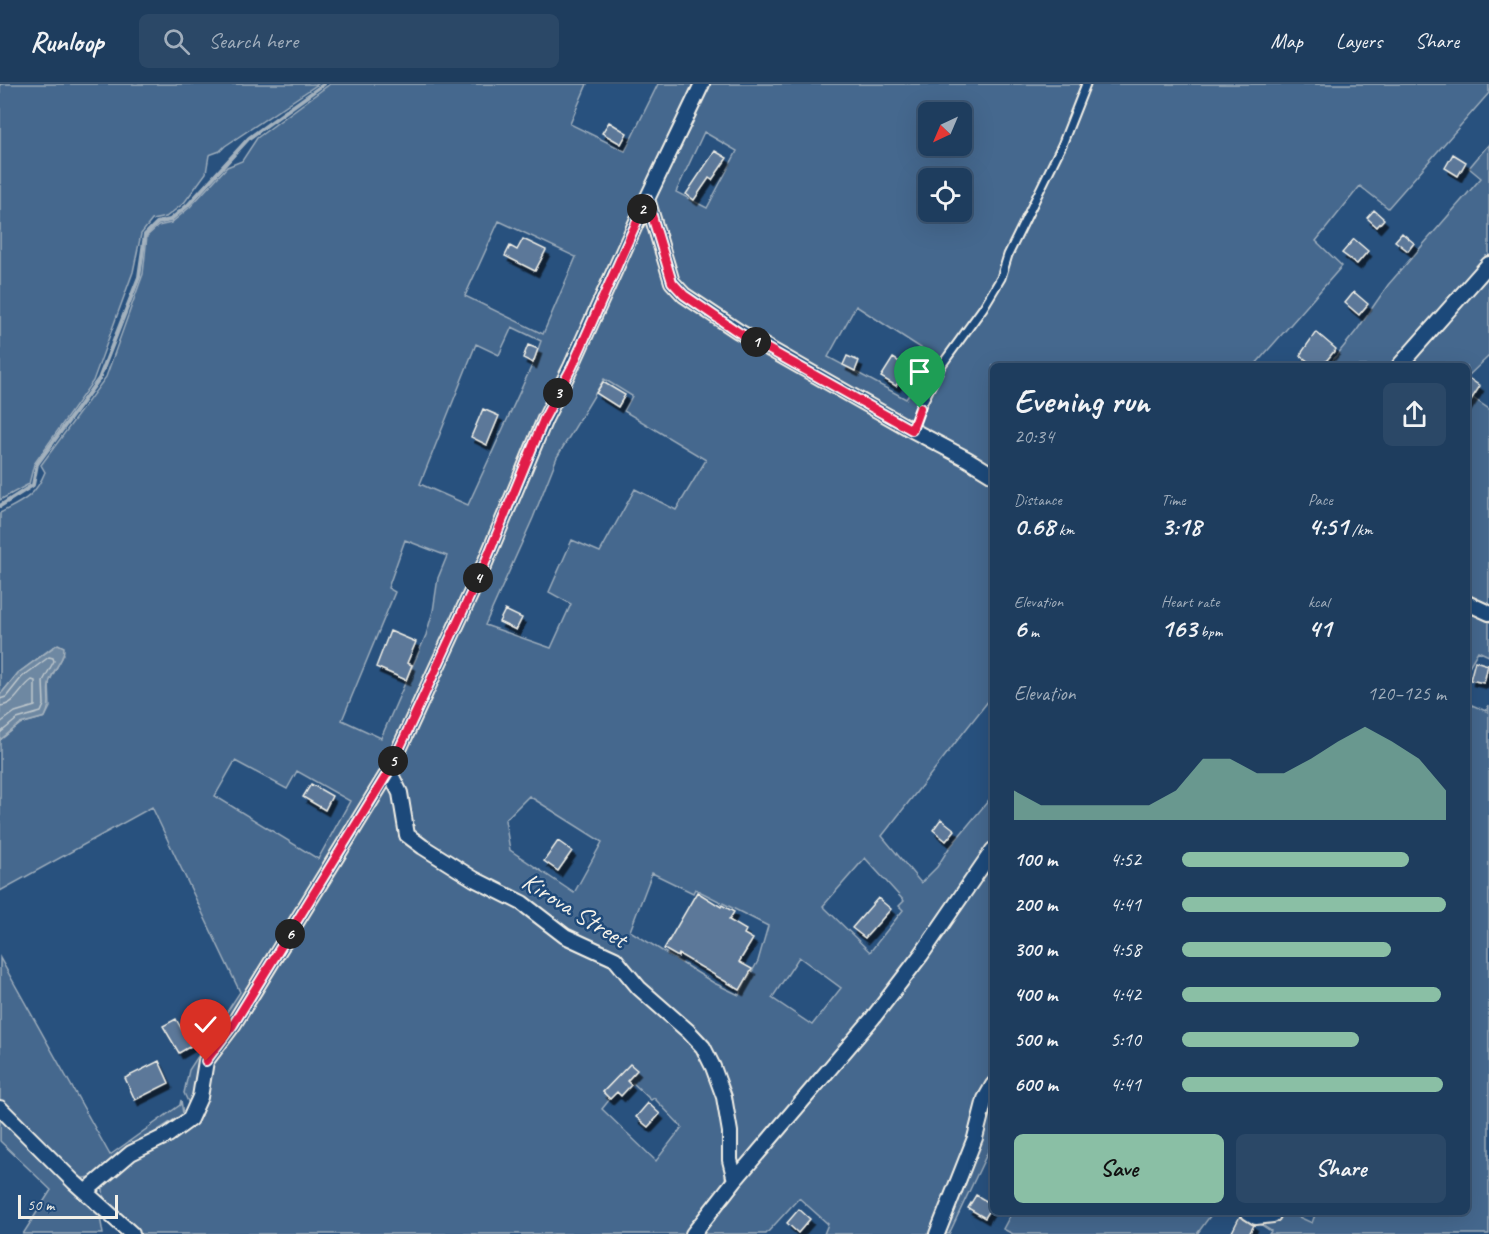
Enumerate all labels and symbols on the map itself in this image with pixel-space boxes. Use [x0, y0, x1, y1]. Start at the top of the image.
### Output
north arrow [918, 102, 972, 156]
pin: 2 [627, 194, 657, 224]
pin: 1 [741, 327, 771, 357]
pin [894, 346, 945, 408]
pin: 3 [543, 378, 573, 408]
pin: 4 [463, 563, 493, 593]
pin: 5 [378, 746, 408, 776]
street label: Kirova Street [516, 865, 636, 957]
pin: 6 [275, 919, 305, 949]
pin [180, 999, 231, 1061]
scale bar [18, 1192, 118, 1220]

